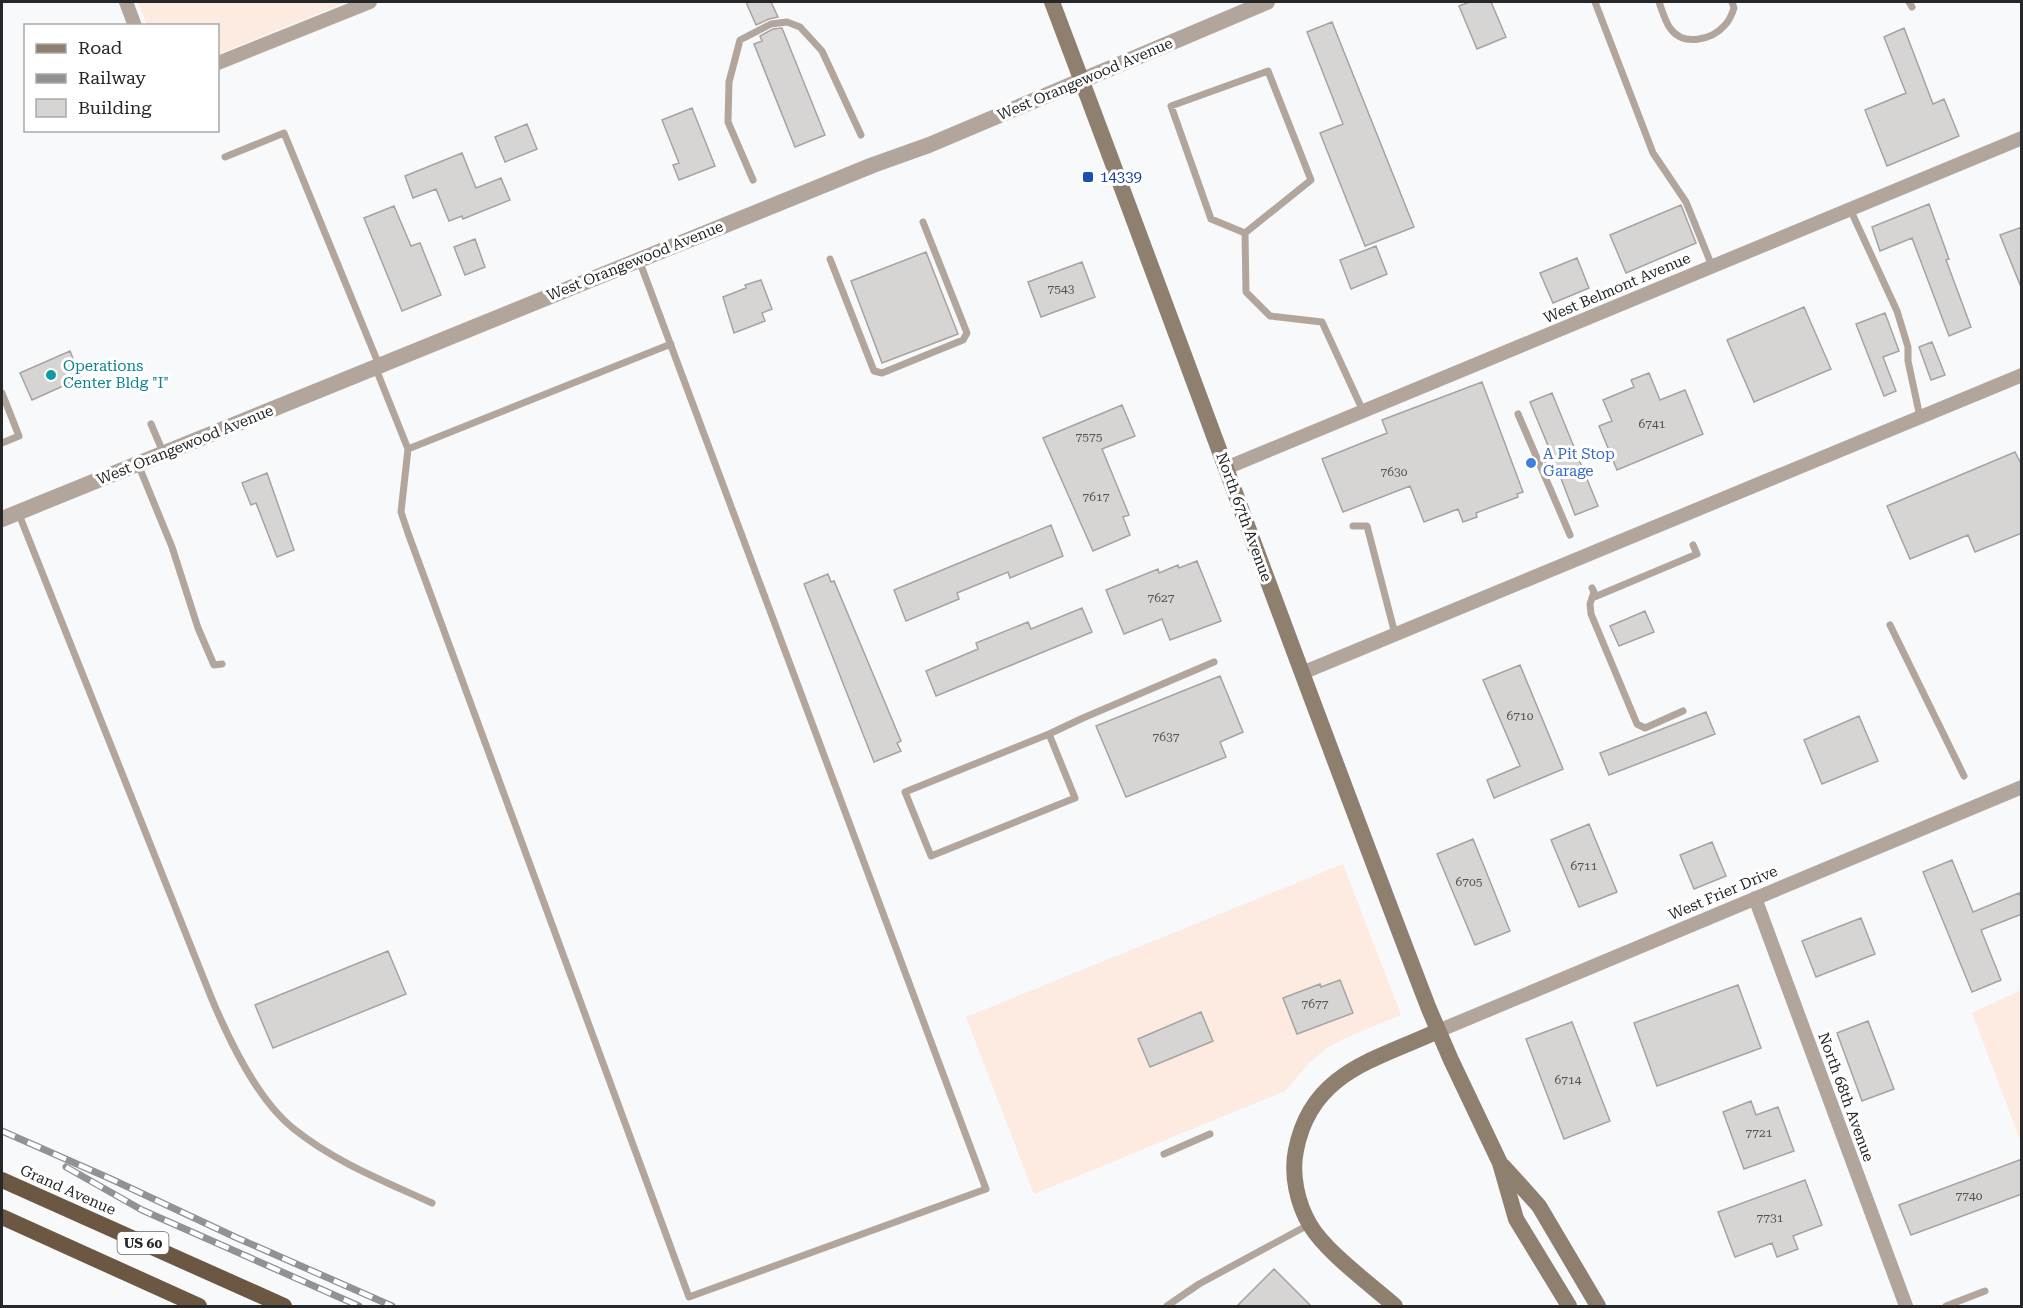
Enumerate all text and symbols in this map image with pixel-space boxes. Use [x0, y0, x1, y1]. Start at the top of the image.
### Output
legend [24, 24, 219, 132]
street label: West Orangewood Avenue [994, 34, 1176, 124]
text: Road [78, 37, 123, 58]
text: Railway [78, 67, 146, 88]
text: Building [78, 97, 152, 118]
place label: 14339 [1100, 168, 1142, 186]
marker: 14339 [1081, 170, 1095, 184]
street label: West Orangewood Avenue [544, 217, 726, 305]
street label: West Belmont Avenue [1541, 249, 1693, 327]
house number: 7543 [1048, 282, 1075, 296]
place label: Operations Center Bldg "I" [63, 357, 169, 392]
marker: Operations Center Bldg "I" [44, 368, 58, 382]
street label: West Orangewood Avenue [94, 401, 276, 489]
house number: 6741 [1639, 417, 1666, 431]
house number: 7575 [1076, 430, 1103, 444]
place label: A Pit Stop Garage [1543, 445, 1615, 480]
street label: North 67th Avenue [1212, 450, 1276, 584]
marker: A Pit Stop Garage [1524, 456, 1538, 470]
house number: 7630 [1381, 465, 1408, 479]
house number: 7617 [1083, 490, 1110, 504]
house number: 7627 [1148, 591, 1175, 605]
house number: 6710 [1507, 709, 1534, 723]
house number: 7637 [1153, 730, 1180, 744]
house number: 6711 [1571, 859, 1598, 873]
street label: West Frier Drive [1666, 862, 1780, 924]
house number: 6705 [1456, 875, 1483, 889]
house number: 7677 [1302, 997, 1329, 1011]
street label: North 68th Avenue [1814, 1030, 1878, 1164]
house number: 6714 [1555, 1073, 1582, 1087]
house number: 7721 [1746, 1126, 1773, 1140]
street label: Grand Avenue [17, 1161, 119, 1219]
house number: 7740 [1956, 1189, 1983, 1203]
house number: 7731 [1757, 1211, 1784, 1225]
road number: US 60 [118, 1232, 168, 1254]

